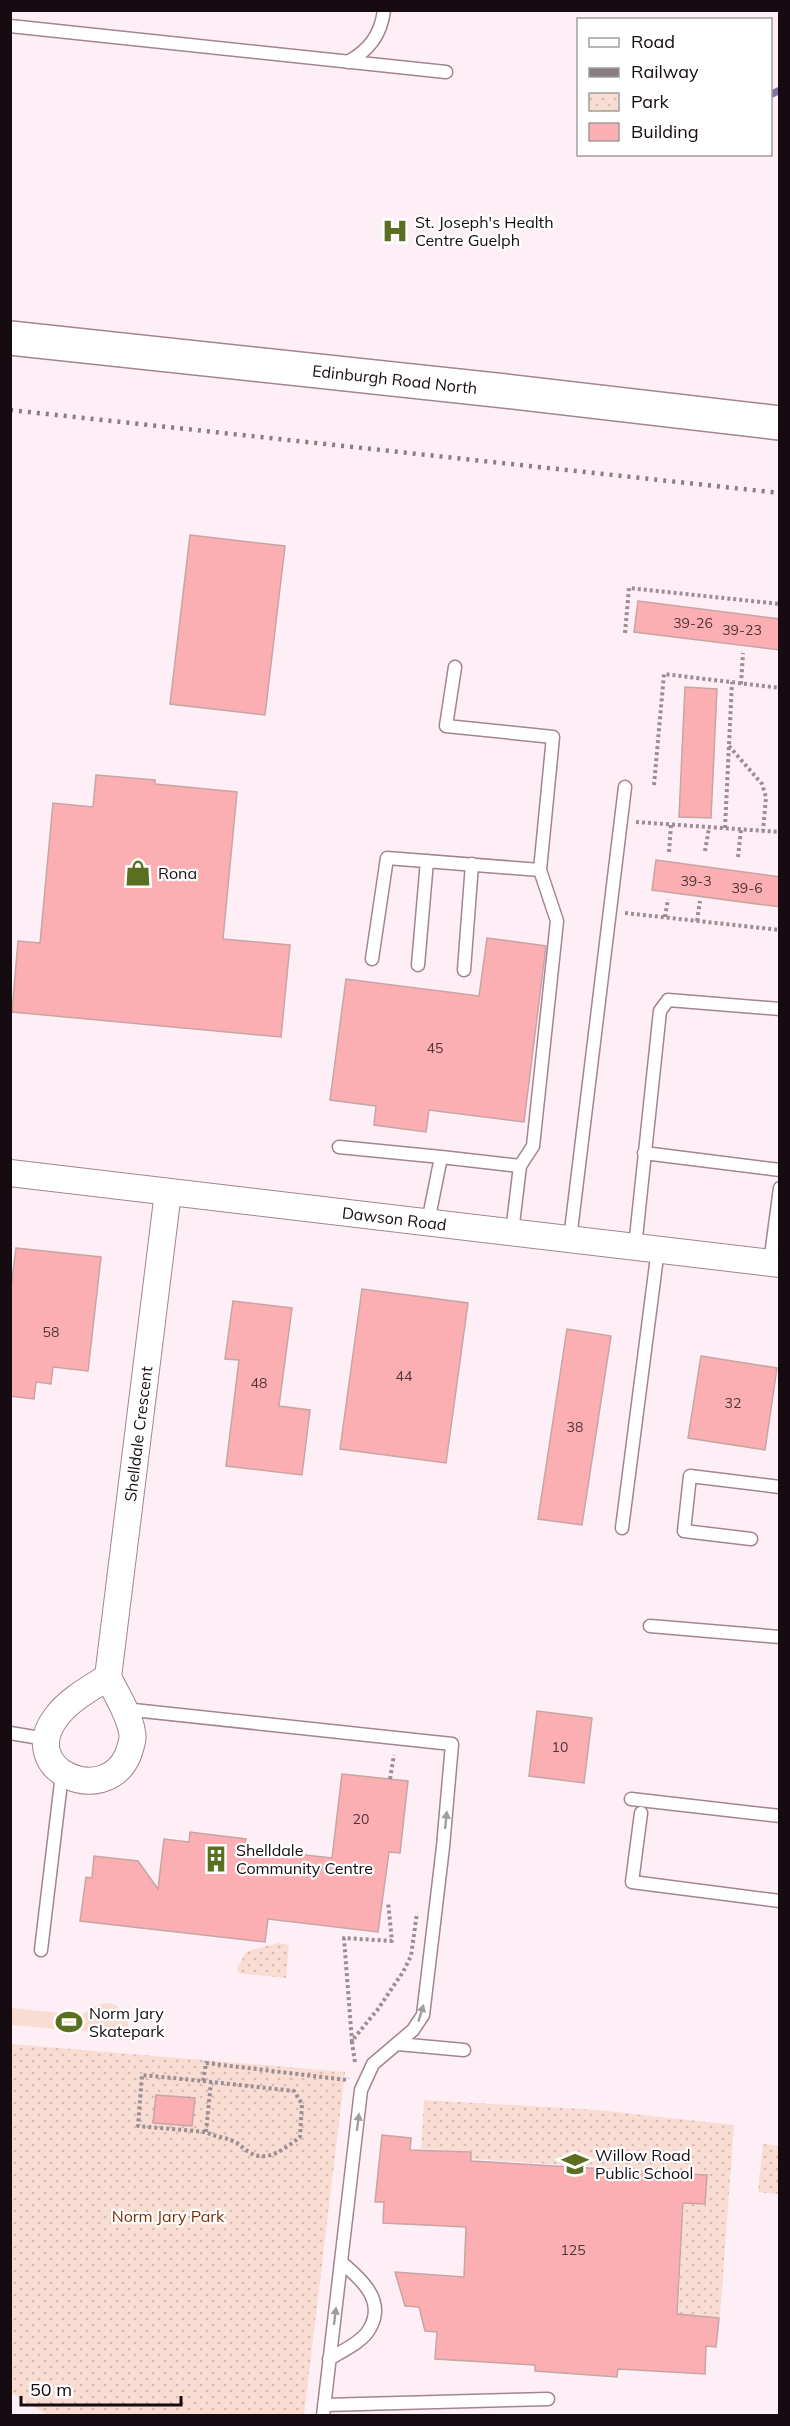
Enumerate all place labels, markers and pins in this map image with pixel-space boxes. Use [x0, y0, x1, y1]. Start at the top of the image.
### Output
place label: St. Joseph's Health Centre Guelph [415, 212, 554, 250]
hospital icon: St. Joseph's Health Centre Guelph [380, 216, 410, 246]
shop icon: Rona [123, 858, 153, 888]
place label: Rona [158, 863, 197, 883]
place label: Shelldale Community Centre [236, 1840, 373, 1878]
building icon: Shelldale Community Centre [201, 1844, 231, 1874]
place label: Norm Jary Skatepark [89, 2003, 165, 2041]
sports icon: Norm Jary Skatepark [54, 2007, 84, 2037]
place label: Willow Road Public School [595, 2145, 693, 2183]
school or university icon: Willow Road Public School [560, 2149, 590, 2179]

